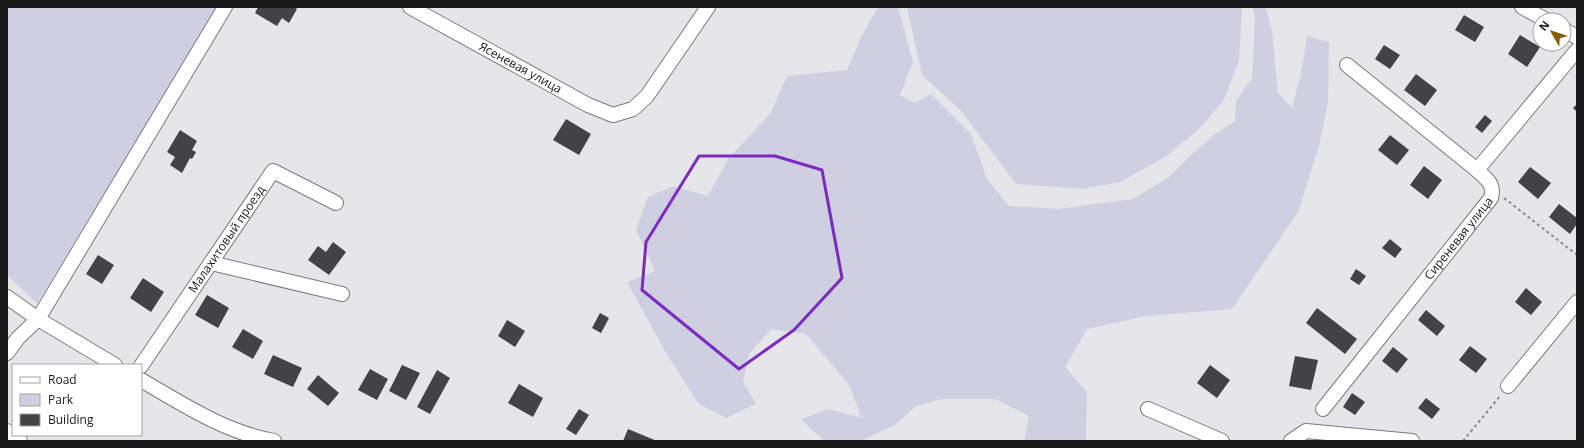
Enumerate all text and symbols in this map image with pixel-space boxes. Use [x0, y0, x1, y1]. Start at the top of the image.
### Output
north arrow [1532, 12, 1572, 52]
text: N [1535, 17, 1552, 34]
street label: Ясеневая улица [476, 38, 565, 97]
street label: Малахитовый проезд [184, 182, 269, 296]
street label: Сиреневая улица [1420, 193, 1497, 283]
legend [12, 364, 142, 436]
text: Road [48, 371, 77, 388]
text: Park [48, 391, 74, 408]
text: Building [48, 411, 94, 428]

